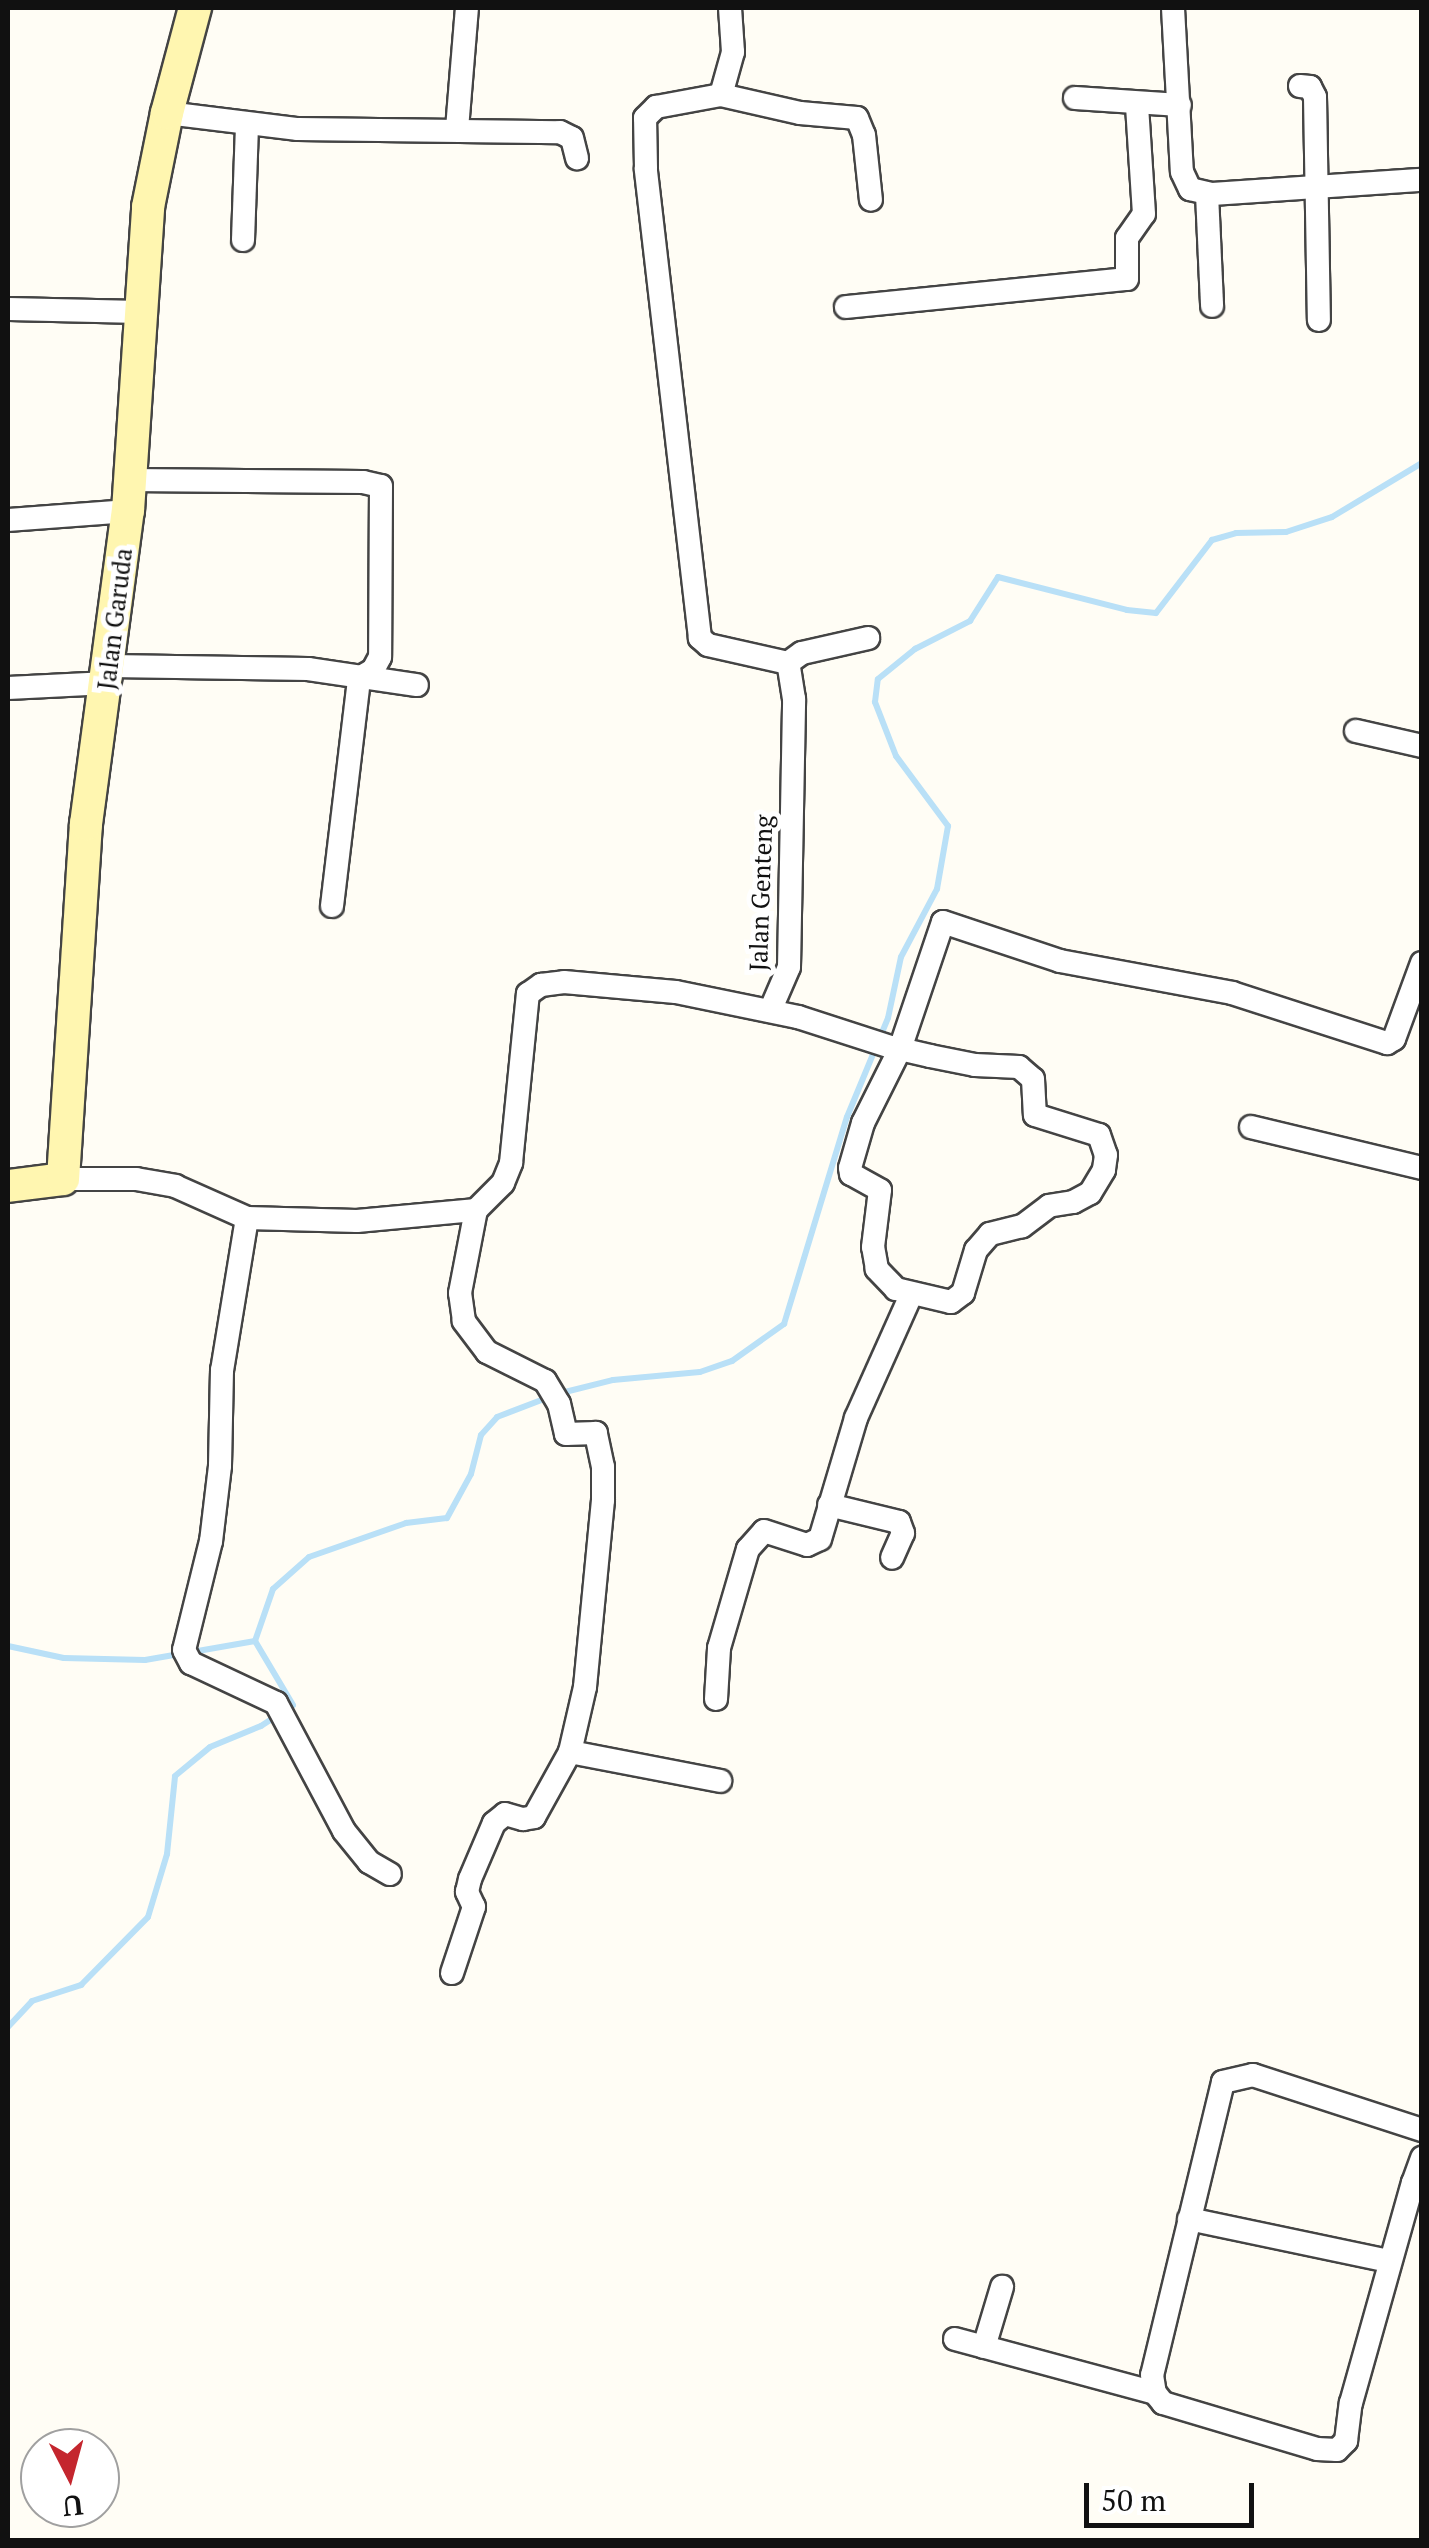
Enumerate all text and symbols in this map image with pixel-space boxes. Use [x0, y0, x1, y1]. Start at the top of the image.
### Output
street label: Jalan Garuda [91, 546, 139, 692]
street label: Jalan Genteng [743, 814, 779, 972]
north arrow [20, 2428, 120, 2528]
scale bar [1089, 2463, 1259, 2525]
text: 50 m [1101, 2480, 1166, 2520]
text: U [61, 2487, 85, 2526]

